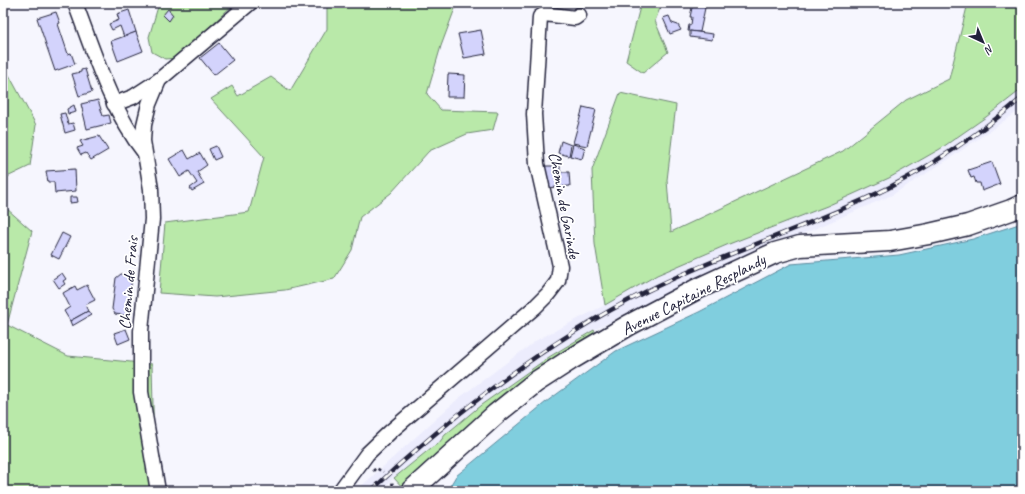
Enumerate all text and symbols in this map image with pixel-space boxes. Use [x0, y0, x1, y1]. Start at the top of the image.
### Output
north arrow [963, 22, 1003, 62]
text: N [981, 42, 997, 58]
street label: Chemin de Garinde [544, 150, 585, 262]
street label: Chemin de Frais [114, 233, 143, 330]
street label: Avenue Capitaine Resplandy [618, 249, 770, 340]

